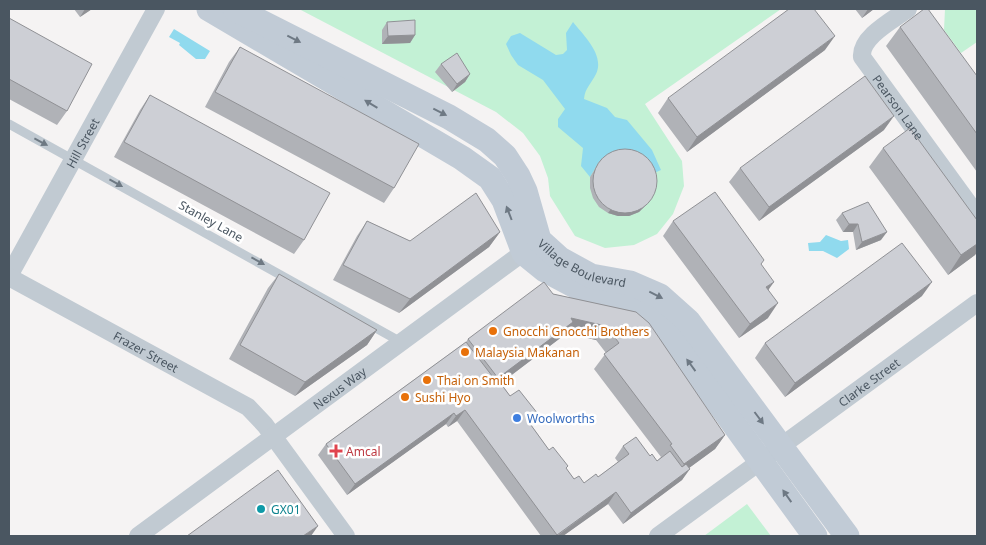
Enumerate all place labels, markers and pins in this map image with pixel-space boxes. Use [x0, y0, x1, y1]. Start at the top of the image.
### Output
place label: Gnocchi Gnocchi Brothers [503, 323, 649, 340]
marker: Gnocchi Gnocchi Brothers [487, 325, 499, 337]
place label: Malaysia Makanan [475, 344, 580, 361]
marker: Malaysia Makanan [459, 346, 471, 358]
place label: Thai on Smith [437, 372, 515, 389]
marker: Thai on Smith [421, 374, 433, 386]
place label: Sushi Hyo [415, 389, 471, 406]
marker: Sushi Hyo [399, 391, 411, 403]
place label: Woolworths [527, 410, 595, 427]
marker: Woolworths [511, 412, 523, 424]
place label: Amcal [346, 443, 380, 460]
marker: Amcal [330, 445, 342, 457]
place label: GX01 [271, 501, 301, 518]
marker: GX01 [255, 503, 267, 515]

